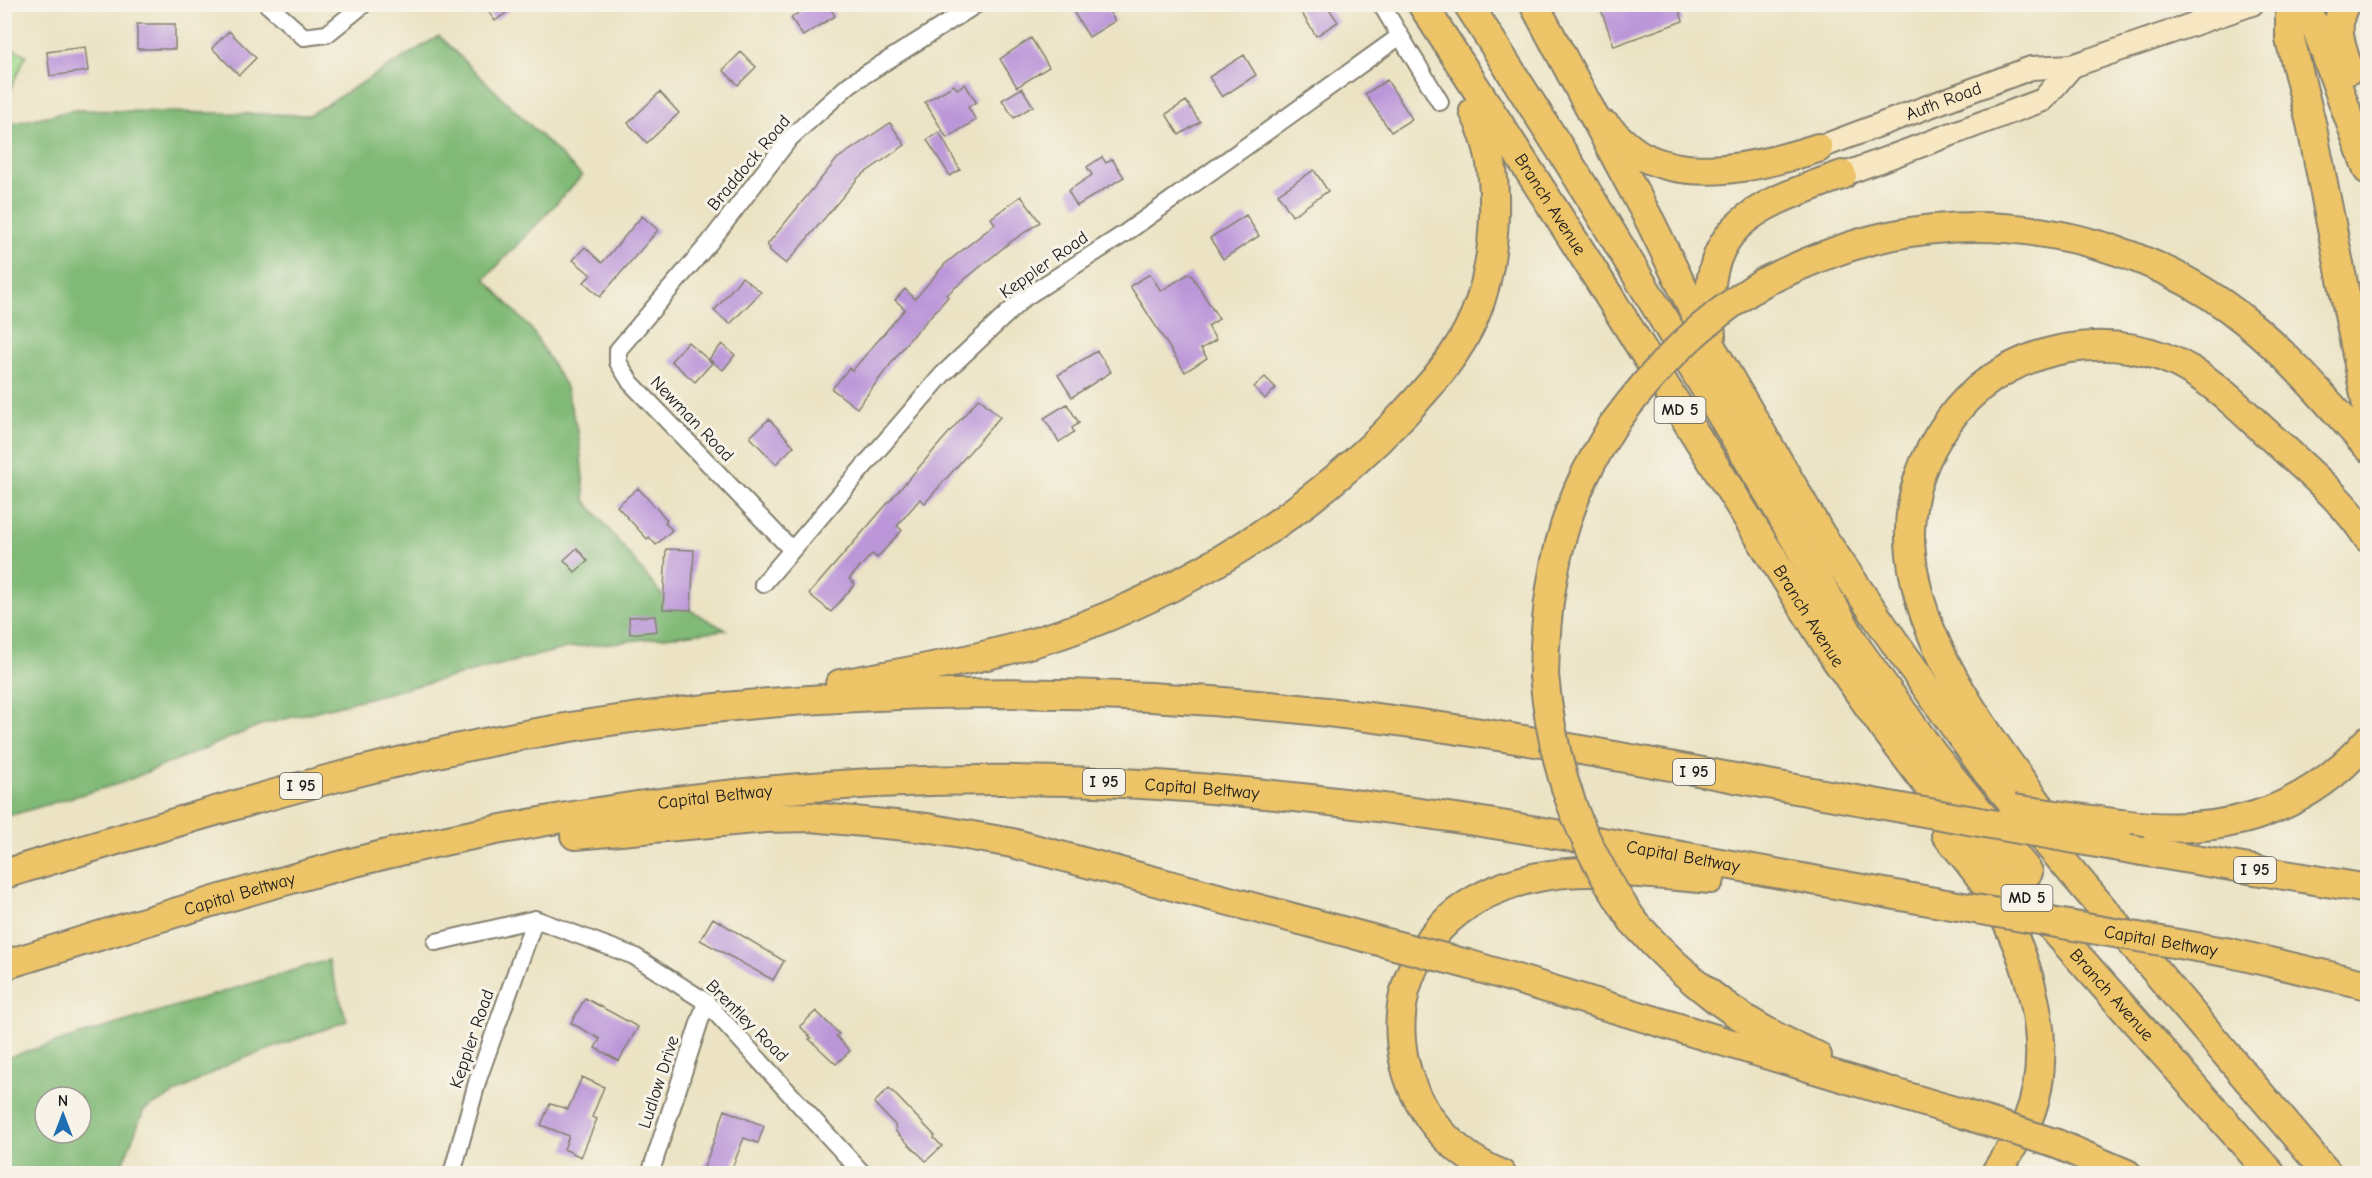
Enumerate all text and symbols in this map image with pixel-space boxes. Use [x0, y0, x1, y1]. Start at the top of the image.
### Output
street label: Auth Road [1903, 77, 1984, 125]
street label: Braddock Road [703, 111, 795, 215]
street label: Branch Avenue [1510, 150, 1591, 259]
street label: Keppler Road [996, 227, 1092, 303]
street label: Newman Road [646, 372, 738, 466]
road number: MD 5 [1654, 397, 1706, 423]
street label: Branch Avenue [1769, 561, 1849, 671]
road number: I 95 [1673, 759, 1715, 785]
road number: I 95 [1083, 769, 1125, 795]
road number: I 95 [280, 773, 322, 799]
street label: Capital Beltway [1144, 774, 1261, 804]
street label: Capital Beltway [656, 780, 774, 814]
street label: Capital Beltway [1625, 836, 1743, 877]
road number: I 95 [2234, 857, 2276, 883]
street label: Capital Beltway [181, 868, 298, 920]
road number: MD 5 [2002, 885, 2052, 911]
street label: Capital Beltway [2102, 921, 2220, 961]
street label: Branch Avenue [2065, 944, 2158, 1045]
street label: Brentley Road [701, 975, 793, 1067]
street label: Keppler Road [445, 987, 499, 1091]
street label: Ludlow Drive [634, 1033, 684, 1131]
north arrow [33, 1085, 93, 1145]
text: N [58, 1092, 68, 1110]

